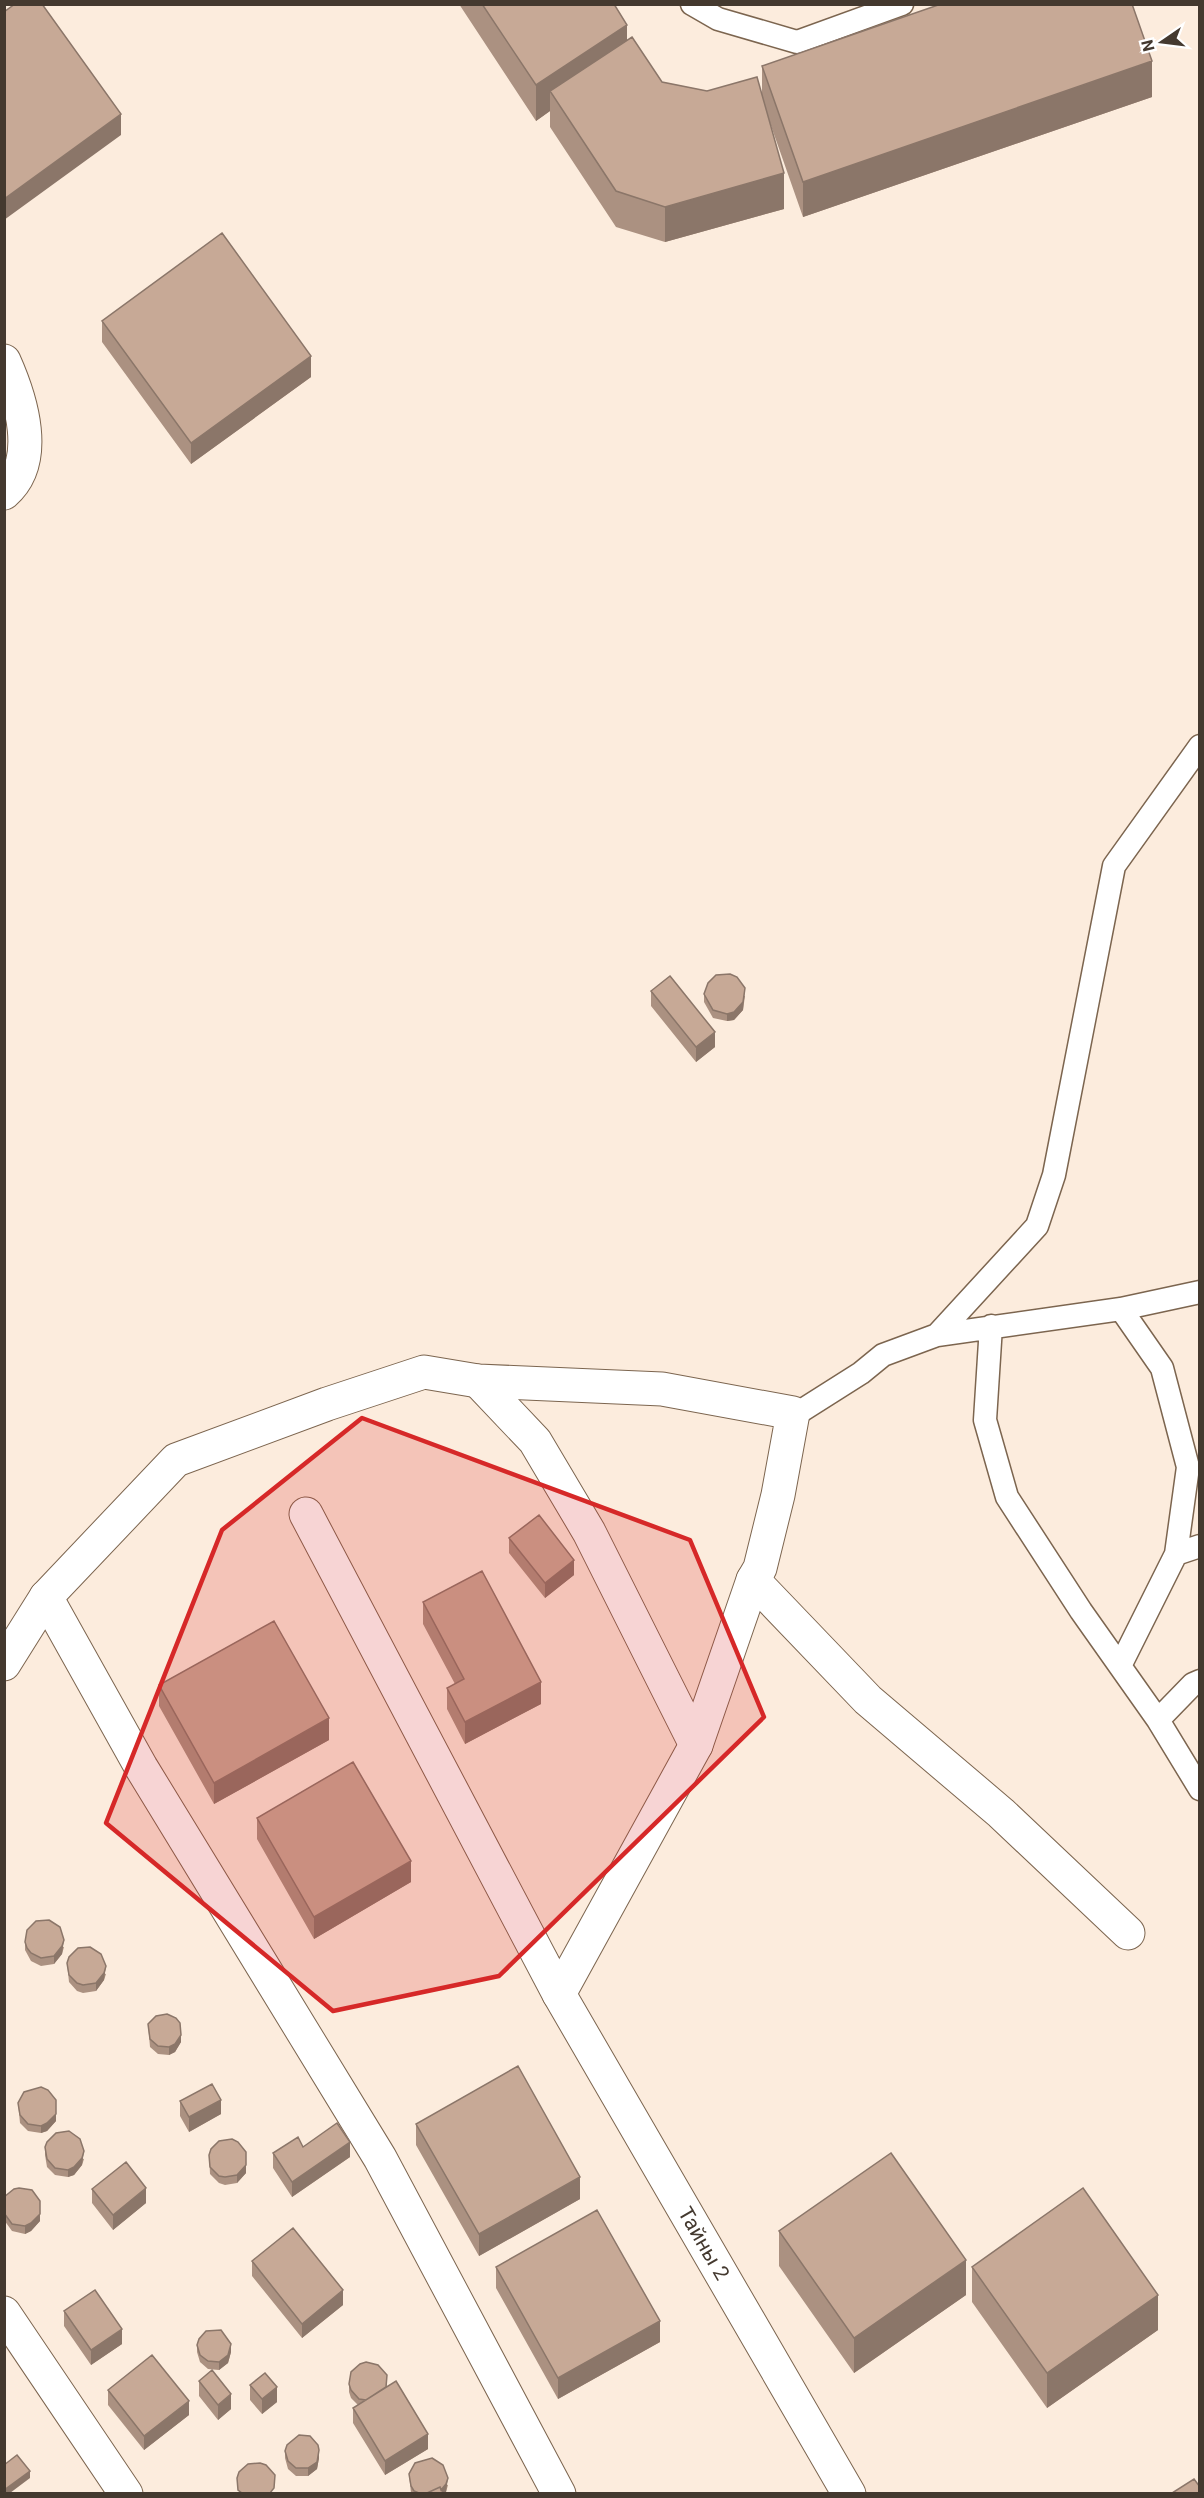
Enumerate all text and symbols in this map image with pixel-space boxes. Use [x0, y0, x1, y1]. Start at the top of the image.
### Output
north arrow [1132, 12, 1192, 72]
text: N [1137, 38, 1159, 53]
street label: Тайны 2 [673, 2203, 734, 2284]

